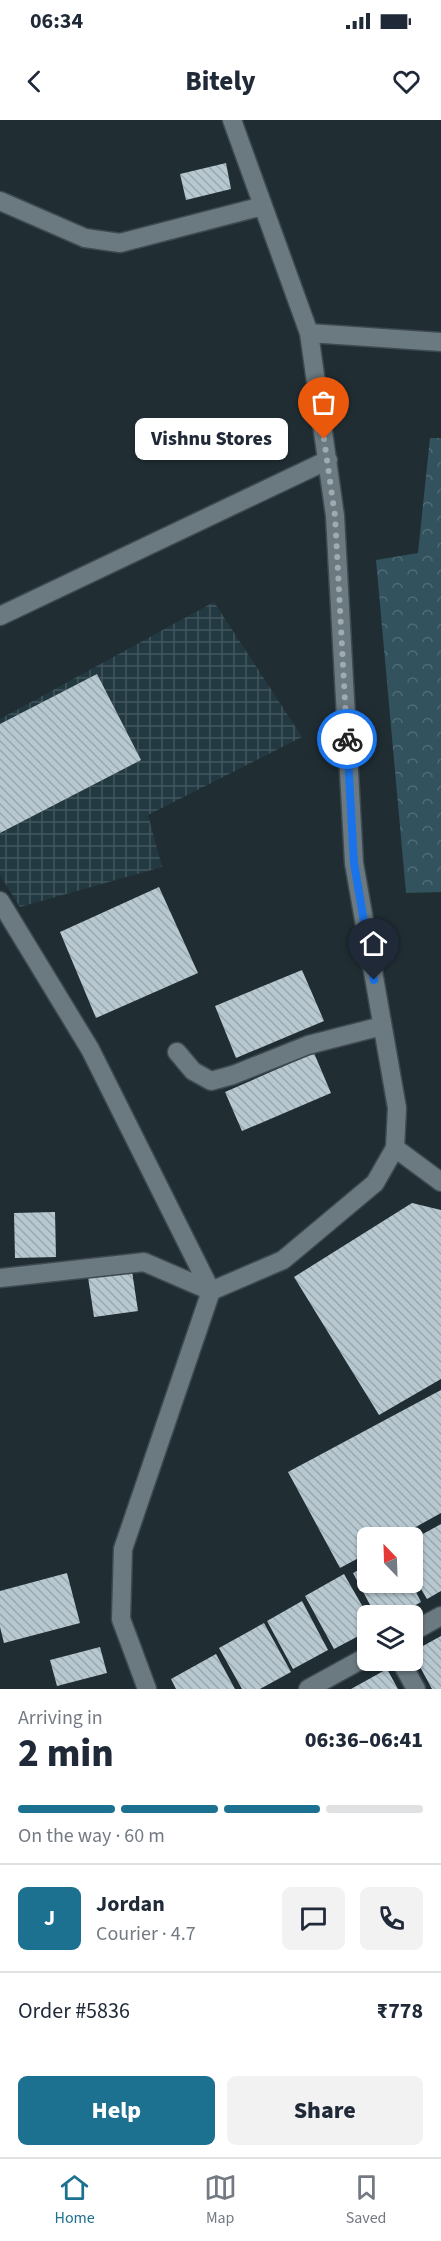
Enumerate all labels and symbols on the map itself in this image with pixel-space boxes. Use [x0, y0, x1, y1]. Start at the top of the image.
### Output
pin [298, 377, 349, 439]
callout: Vishnu Stores [135, 418, 288, 460]
courier [317, 709, 377, 769]
pin [348, 918, 399, 980]
north arrow [357, 1527, 423, 1593]

